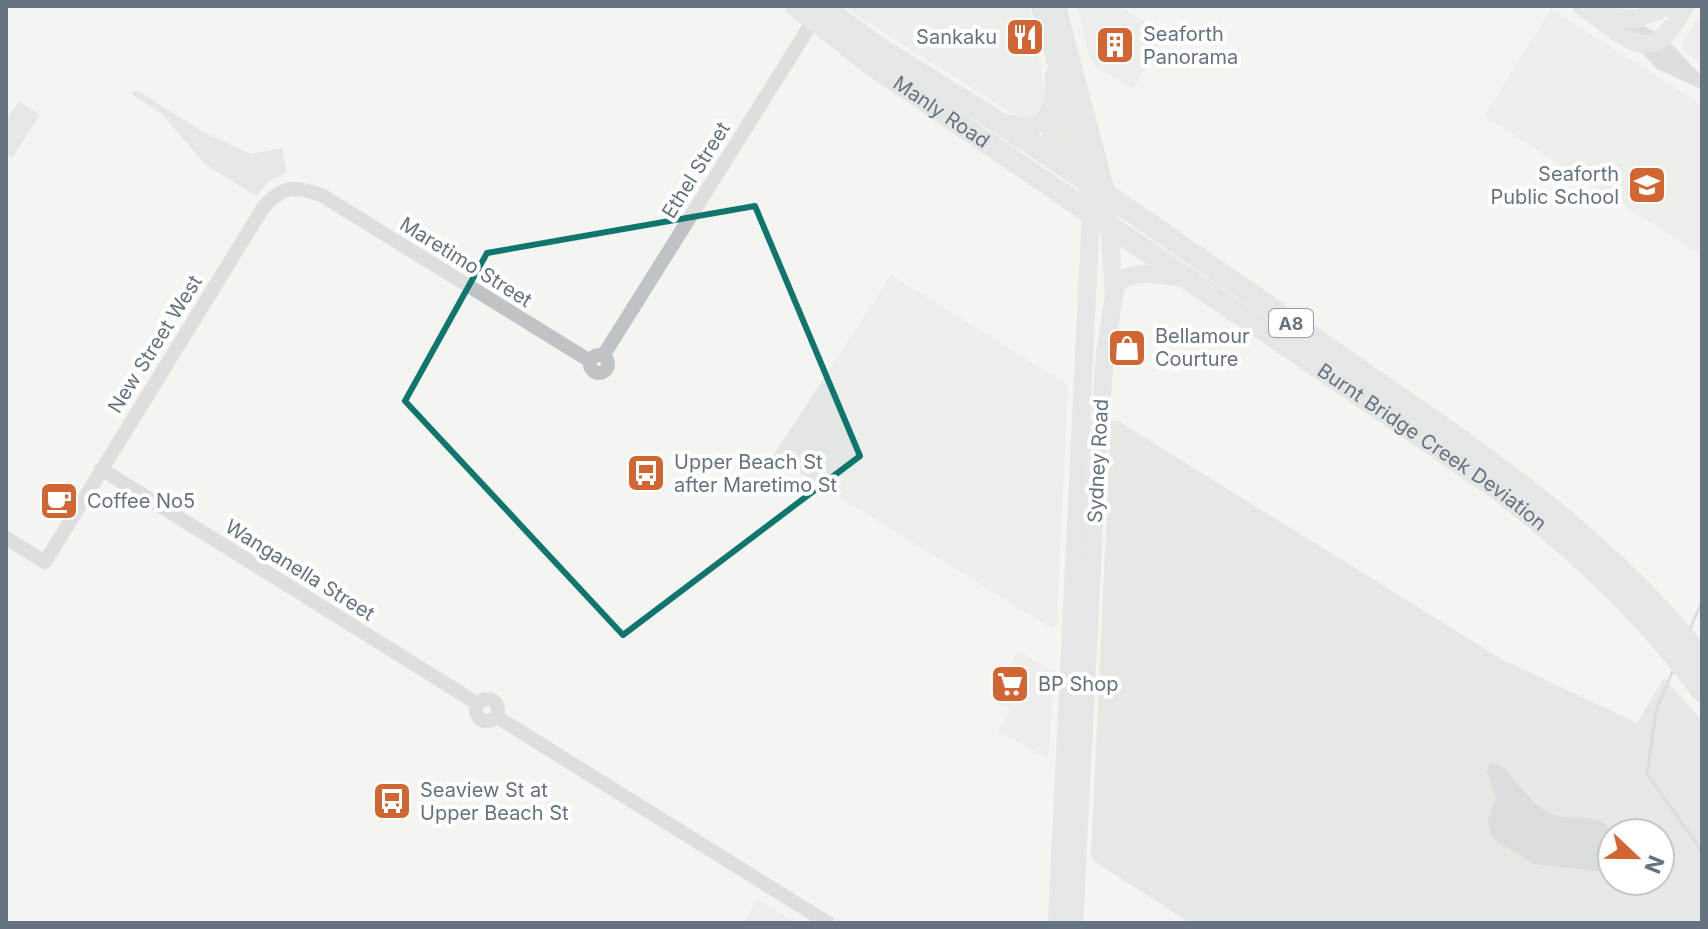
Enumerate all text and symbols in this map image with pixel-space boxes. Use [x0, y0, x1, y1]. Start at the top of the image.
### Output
restaurant icon: Sankaku [1004, 16, 1046, 58]
place label: Seaforth Panorama [1143, 22, 1238, 69]
building icon: Seaforth Panorama [1094, 24, 1136, 66]
place label: Sankaku [916, 25, 997, 49]
street label: Manly Road [889, 71, 994, 153]
street label: Ethel Street [657, 117, 735, 223]
place label: Seaforth Public School [1491, 162, 1619, 209]
school or university icon: Seaforth Public School [1626, 164, 1668, 206]
street label: Maretimo Street [396, 212, 537, 312]
street label: New Street West [103, 270, 207, 417]
road number: A8 [1269, 309, 1313, 337]
place label: Bellamour Courture [1155, 324, 1250, 371]
shop icon: Bellamour Courture [1106, 327, 1148, 369]
street label: Burnt Bridge Creek Deviation [1313, 358, 1552, 535]
street label: Sydney Road [1083, 398, 1113, 524]
place label: Upper Beach St after Maretimo St [674, 450, 838, 497]
bus stop icon: Upper Beach St after Maretimo St [625, 452, 667, 494]
cafe icon: Coffee No5 [38, 480, 80, 522]
place label: Coffee No5 [87, 489, 195, 513]
street label: Wanganella Street [221, 514, 380, 626]
supermarket icon: BP Shop [989, 663, 1031, 705]
place label: BP Shop [1038, 672, 1118, 696]
place label: Seaview St at Upper Beach St [420, 778, 569, 825]
bus stop icon: Seaview St at Upper Beach St [371, 780, 413, 822]
north arrow [1596, 817, 1676, 897]
text: N [1639, 852, 1670, 877]

